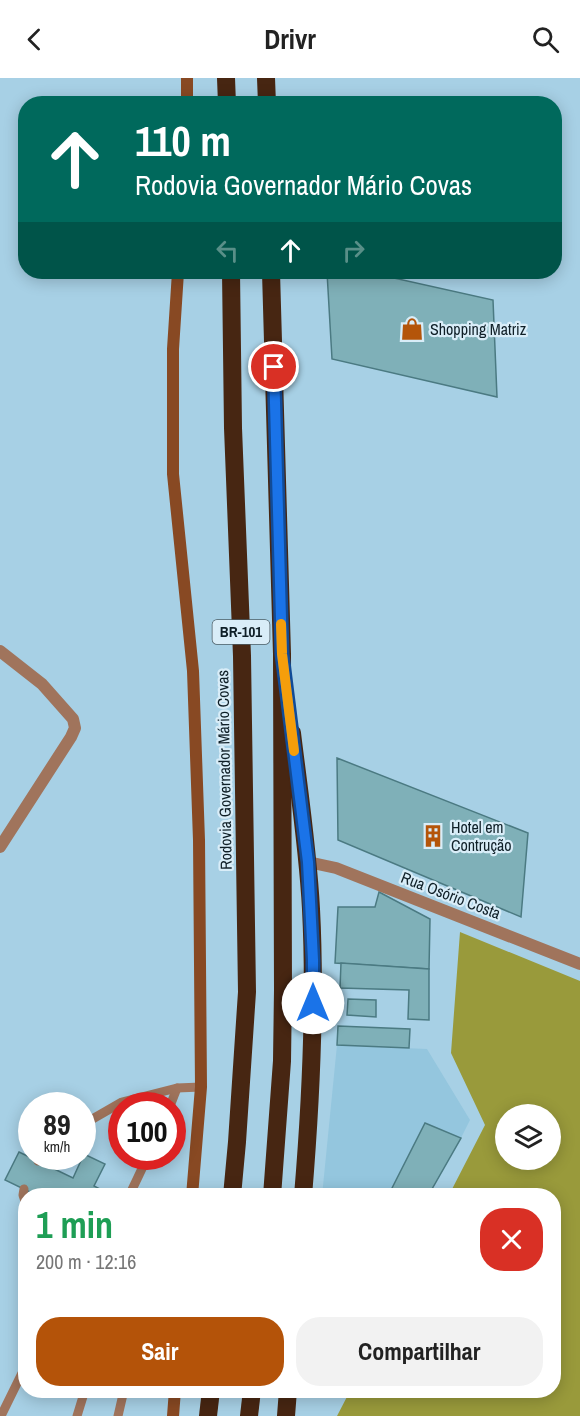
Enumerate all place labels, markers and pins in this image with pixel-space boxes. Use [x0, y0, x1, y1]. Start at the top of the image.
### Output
shop icon: Shopping Matriz [399, 316, 425, 342]
place label: Shopping Matriz [430, 318, 527, 340]
pin [248, 341, 299, 392]
place label: Hotel em Contrução [451, 816, 512, 856]
building icon: Hotel em Contrução [420, 823, 446, 849]

